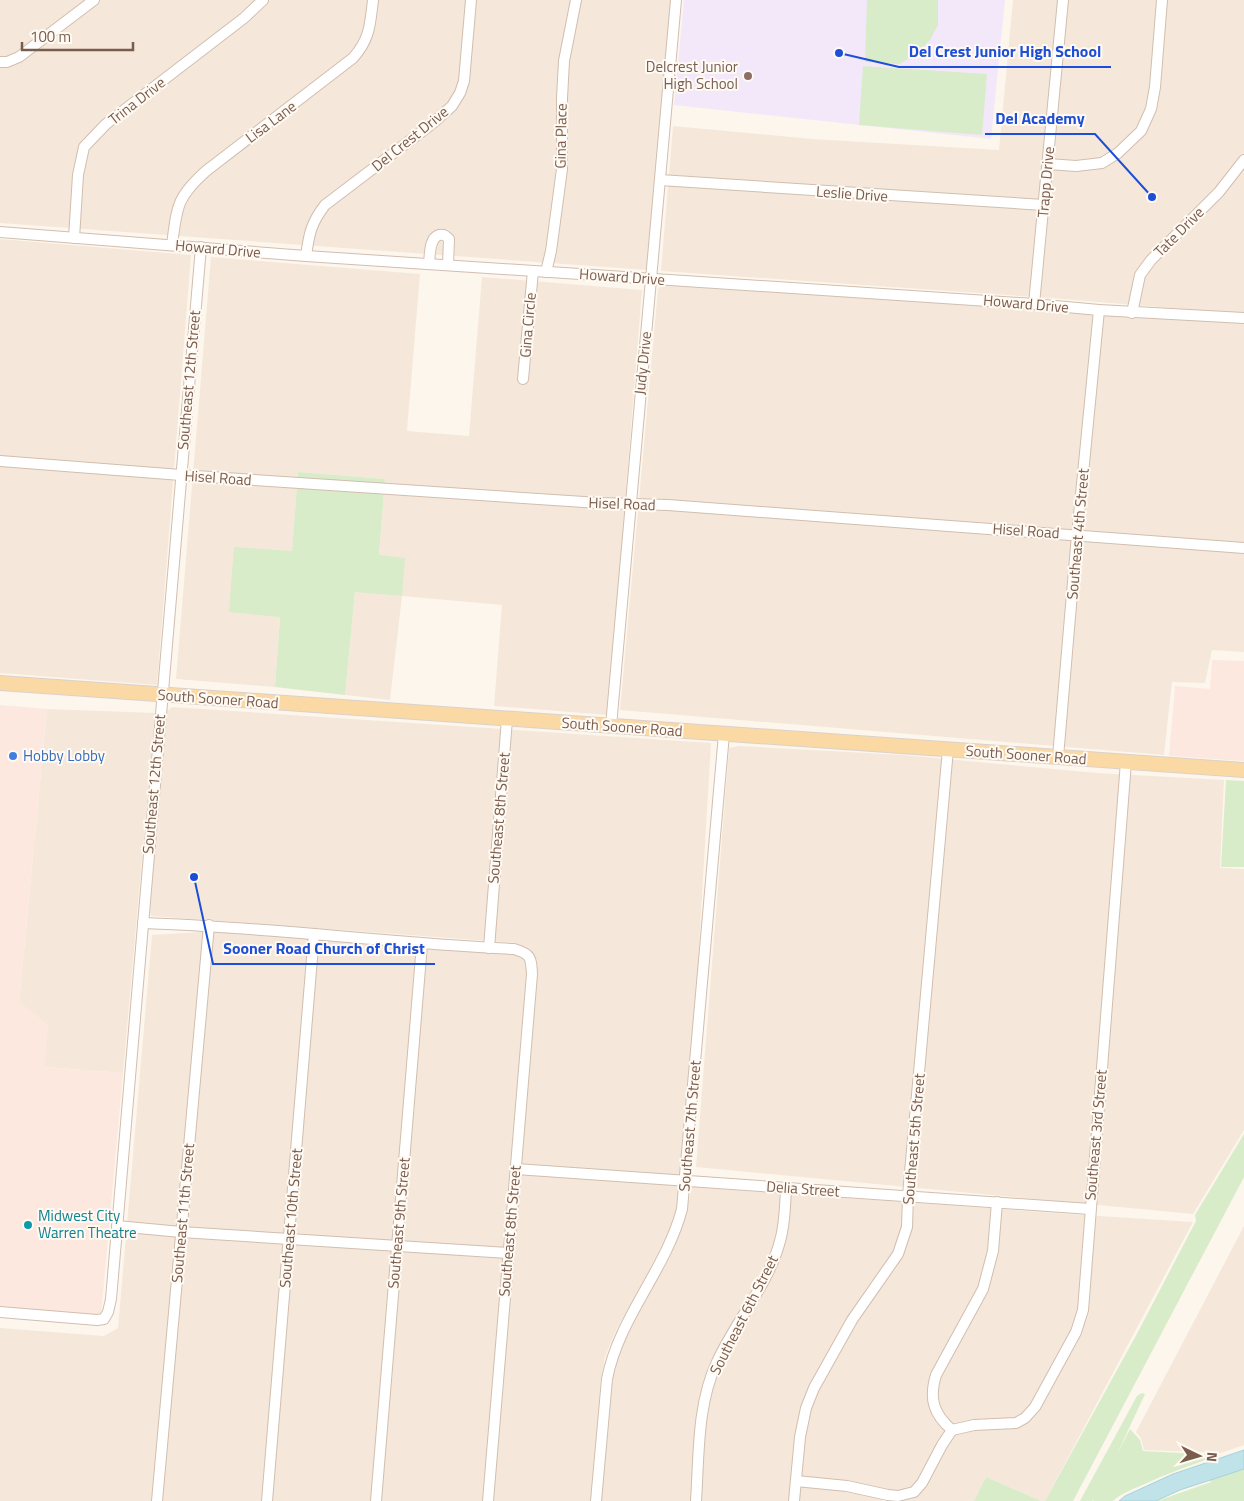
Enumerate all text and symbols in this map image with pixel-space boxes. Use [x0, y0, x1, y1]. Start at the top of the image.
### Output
scale bar [22, 20, 134, 52]
text: 100 m [30, 25, 71, 48]
callout: Del Crest Junior High School [899, 36, 1111, 67]
text: Del Crest Junior High School [909, 39, 1101, 63]
place label: Delcrest Junior High School [646, 55, 738, 95]
marker: Delcrest Junior High School [742, 70, 754, 82]
street label: Trina Drive [103, 71, 170, 130]
street label: Lisa Lane [240, 95, 301, 148]
street label: Del Crest Drive [366, 100, 453, 177]
street label: Gina Place [548, 103, 573, 169]
callout: Del Academy [985, 103, 1095, 134]
text: Del Academy [995, 106, 1085, 130]
street label: Trapp Drive [1031, 145, 1060, 218]
street label: Leslie Drive [815, 180, 889, 207]
street label: Tate Drive [1148, 201, 1209, 262]
street label: Howard Drive [174, 233, 262, 264]
street label: Howard Drive [578, 262, 666, 291]
street label: Howard Drive [982, 288, 1070, 319]
street label: Gina Circle [513, 291, 542, 359]
street label: Southeast 12th Street [171, 308, 206, 451]
street label: Judy Drive [628, 330, 657, 396]
street label: Hisel Road [184, 464, 252, 491]
street label: Southeast 4th Street [1060, 467, 1095, 601]
street label: Hisel Road [588, 491, 656, 516]
street label: Hisel Road [992, 517, 1060, 544]
street label: South Sooner Road [157, 683, 279, 714]
street label: South Sooner Road [561, 711, 683, 742]
street label: Southeast 12th Street [136, 712, 171, 855]
street label: South Sooner Road [965, 739, 1087, 770]
place label: Hobby Lobby [23, 744, 105, 767]
marker: Hobby Lobby [7, 750, 19, 762]
street label: Southeast 8th Street [481, 751, 516, 885]
callout: Sooner Road Church of Christ [213, 933, 435, 964]
text: Sooner Road Church of Christ [223, 936, 425, 960]
street label: Southeast 7th Street [672, 1059, 707, 1193]
street label: Southeast 3rd Street [1078, 1068, 1113, 1201]
street label: Southeast 5th Street [896, 1072, 931, 1206]
street label: Southeast 11th Street [165, 1141, 200, 1284]
street label: Southeast 10th Street [273, 1146, 308, 1289]
street label: Southeast 9th Street [381, 1156, 416, 1290]
street label: Southeast 8th Street [492, 1164, 527, 1298]
street label: Delia Street [766, 1174, 841, 1203]
place label: Midwest City Warren Theatre [38, 1204, 137, 1244]
marker: Midwest City Warren Theatre [22, 1219, 34, 1231]
street label: Southeast 6th Street [703, 1250, 784, 1379]
north arrow [1174, 1431, 1224, 1481]
text: N [1202, 1451, 1223, 1463]

